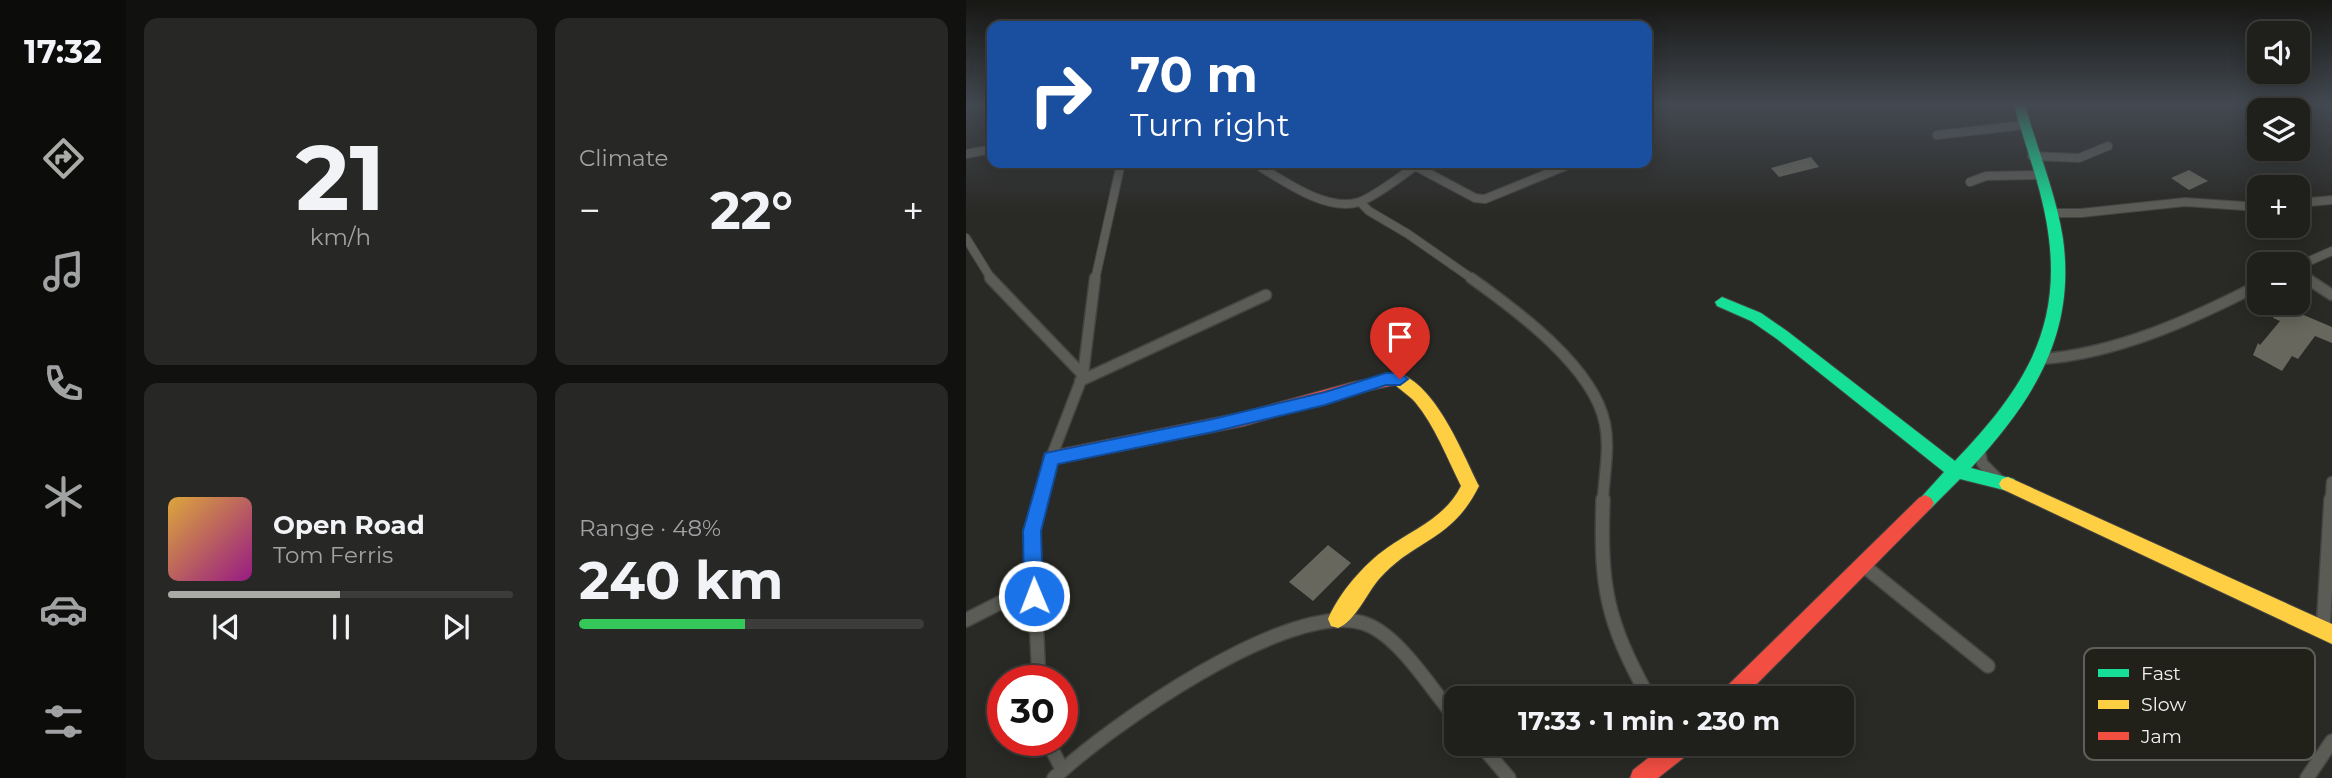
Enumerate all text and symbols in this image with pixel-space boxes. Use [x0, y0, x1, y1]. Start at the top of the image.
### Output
map controls [2247, 21, 2310, 315]
button: sound [2247, 21, 2310, 84]
text: 17:32 [24, 32, 102, 71]
text: 70 m [1130, 45, 1258, 104]
icon: right [1015, 49, 1106, 140]
button: layers [2247, 98, 2310, 161]
text: Turn right [1130, 105, 1290, 144]
text: 21 [296, 122, 385, 233]
icon: directions [39, 134, 88, 183]
text: Climate [579, 144, 668, 172]
button: + [2247, 175, 2310, 238]
text: 22° [710, 179, 793, 242]
text: − [579, 187, 601, 234]
text: + [902, 187, 924, 234]
text: km/h [310, 223, 371, 251]
icon: music [39, 247, 88, 296]
button: − [2247, 252, 2310, 315]
pin [1370, 307, 1430, 379]
icon: arrive [1381, 318, 1419, 356]
icon: phone [39, 359, 88, 408]
icon: climate [39, 472, 88, 521]
text: Open Road [273, 509, 425, 541]
text: Range · 48% [579, 514, 721, 542]
text: Tom Ferris [273, 541, 393, 569]
text: 240 km [579, 549, 783, 612]
position arrow [997, 559, 1071, 633]
icon: car [39, 585, 88, 634]
icon: previous [207, 608, 245, 646]
icon: pause [322, 608, 360, 646]
icon: next [437, 608, 475, 646]
legend [2084, 648, 2315, 760]
text: Fast [2141, 662, 2181, 685]
speed limit sign: 30 [987, 665, 1078, 756]
text: Slow [2141, 693, 2186, 716]
icon: filters [39, 697, 88, 746]
text: 17:33 · 1 min · 230 m [1518, 705, 1780, 737]
text: Jam [2140, 725, 2182, 748]

